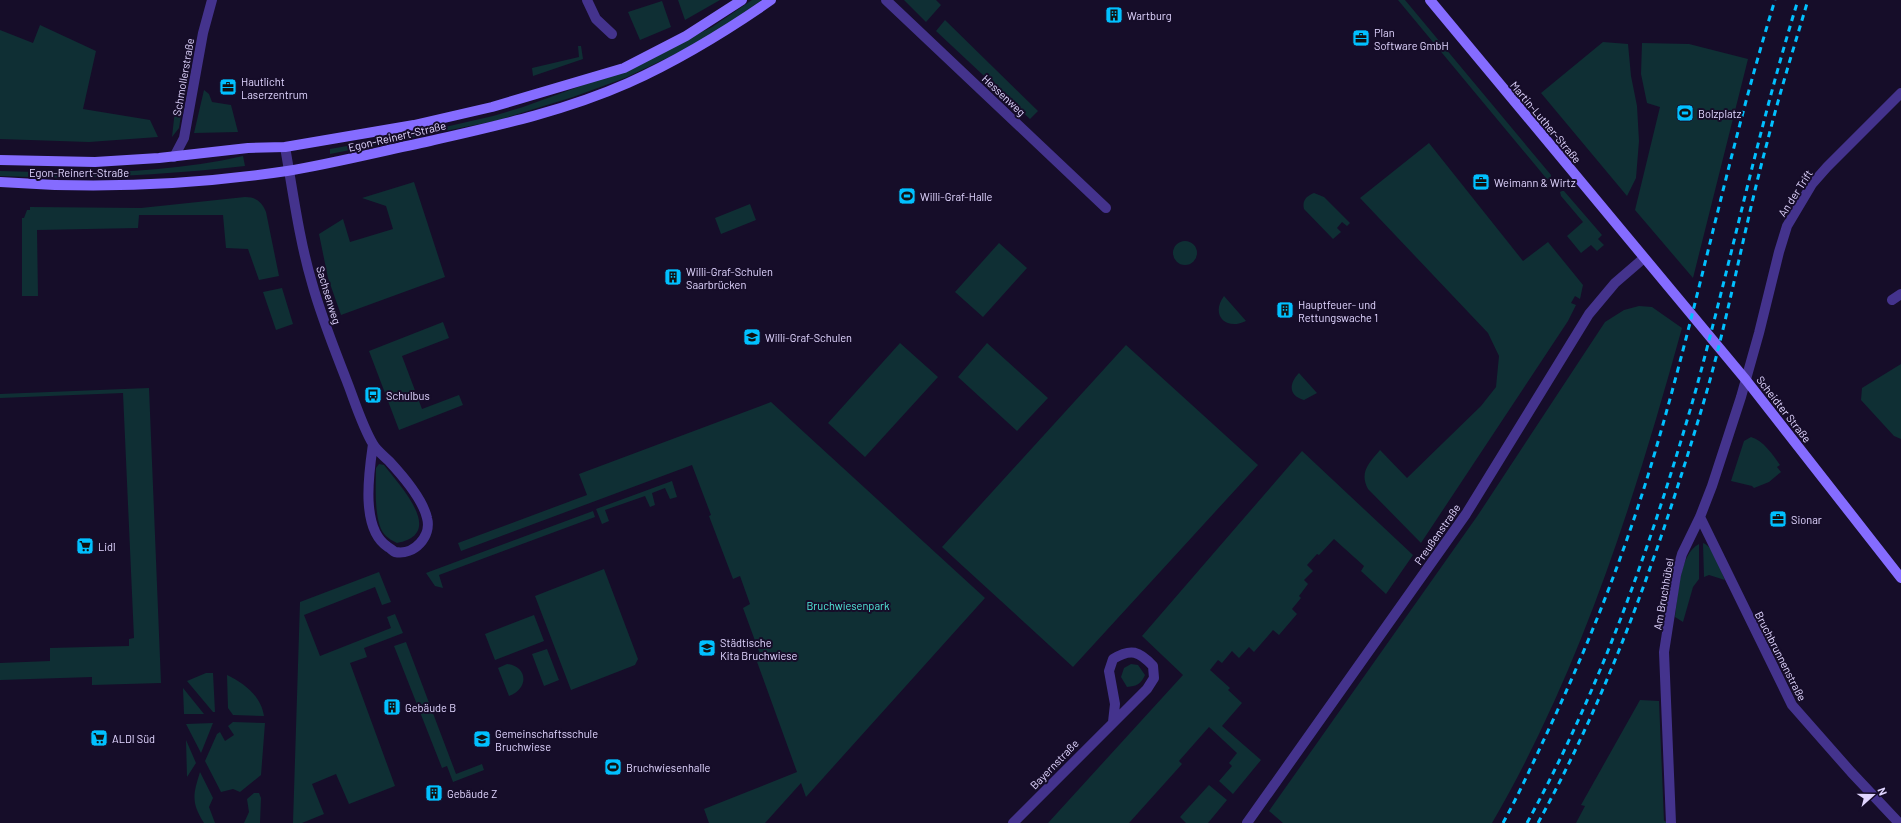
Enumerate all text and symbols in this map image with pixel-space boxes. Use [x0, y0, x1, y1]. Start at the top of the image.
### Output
building icon: Wartburg [1104, 5, 1124, 25]
place label: Wartburg [1127, 9, 1172, 22]
place label: Plan Software GmbH [1374, 26, 1449, 52]
office icon: Plan Software GmbH [1351, 28, 1371, 48]
street label: Schmollerstraße [170, 37, 196, 117]
street label: Hessenweg [980, 72, 1028, 118]
place label: Hautlicht Laserzentrum [241, 75, 308, 101]
office icon: Hautlicht Laserzentrum [218, 77, 238, 97]
street label: Martin-Luther-Straße [1508, 78, 1584, 166]
sports icon: Bolzplatz [1675, 103, 1695, 123]
place label: Bolzplatz [1698, 107, 1741, 120]
street label: Egon-Reinert-Straße [347, 118, 447, 154]
street label: Egon-Reinert-Straße [29, 166, 129, 179]
street label: An der Trift [1775, 167, 1815, 219]
office icon: Weimann & Wirtz [1471, 172, 1491, 192]
place label: Weimann & Wirtz [1494, 176, 1576, 189]
sports icon: Willi-Graf-Halle [897, 186, 917, 206]
place label: Willi-Graf-Halle [920, 190, 993, 203]
street label: Sachsenweg [314, 264, 344, 326]
place label: Willi-Graf-Schulen Saarbrücken [686, 265, 773, 291]
building icon: Willi-Graf-Schulen Saarbrücken [663, 267, 683, 287]
place label: Hauptfeuer- und Rettungswache 1 [1298, 298, 1378, 324]
building icon: Hauptfeuer- und Rettungswache 1 [1275, 300, 1295, 320]
school or university icon: Willi-Graf-Schulen [742, 327, 762, 347]
place label: Willi-Graf-Schulen [765, 331, 852, 344]
street label: Scheidter Straße [1754, 373, 1814, 445]
bus stop icon: Schulbus [363, 385, 383, 405]
place label: Schulbus [386, 389, 430, 402]
street label: Preußenstraße [1411, 501, 1463, 567]
office icon: Sionar [1768, 509, 1788, 529]
place label: Sionar [1791, 513, 1822, 526]
supermarket icon: Lidl [75, 536, 95, 556]
place label: Lidl [98, 540, 116, 553]
street label: Am Bruchhübel [1650, 557, 1676, 631]
park label: Bruchwiesenpark [806, 599, 890, 612]
street label: Bruchbrunnenstraße [1753, 609, 1809, 703]
place label: Städtische Kita Bruchwiese [720, 636, 797, 662]
school or university icon: Städtische Kita Bruchwiese [697, 638, 717, 658]
building icon: Gebäude B [382, 697, 402, 717]
place label: Gebäude B [405, 701, 456, 714]
place label: Gemeinschaftsschule Bruchwiese [495, 727, 598, 753]
supermarket icon: ALDI Süd [89, 728, 109, 748]
school or university icon: Gemeinschaftsschule Bruchwiese [472, 729, 492, 749]
place label: ALDI Süd [112, 732, 155, 745]
street label: Bayernstraße [1027, 736, 1081, 792]
sports icon: Bruchwiesenhalle [603, 757, 623, 777]
place label: Bruchwiesenhalle [626, 761, 711, 774]
north arrow [1853, 775, 1893, 815]
building icon: Gebäude Z [424, 783, 444, 803]
text: N [1875, 785, 1890, 797]
place label: Gebäude Z [447, 787, 497, 800]

